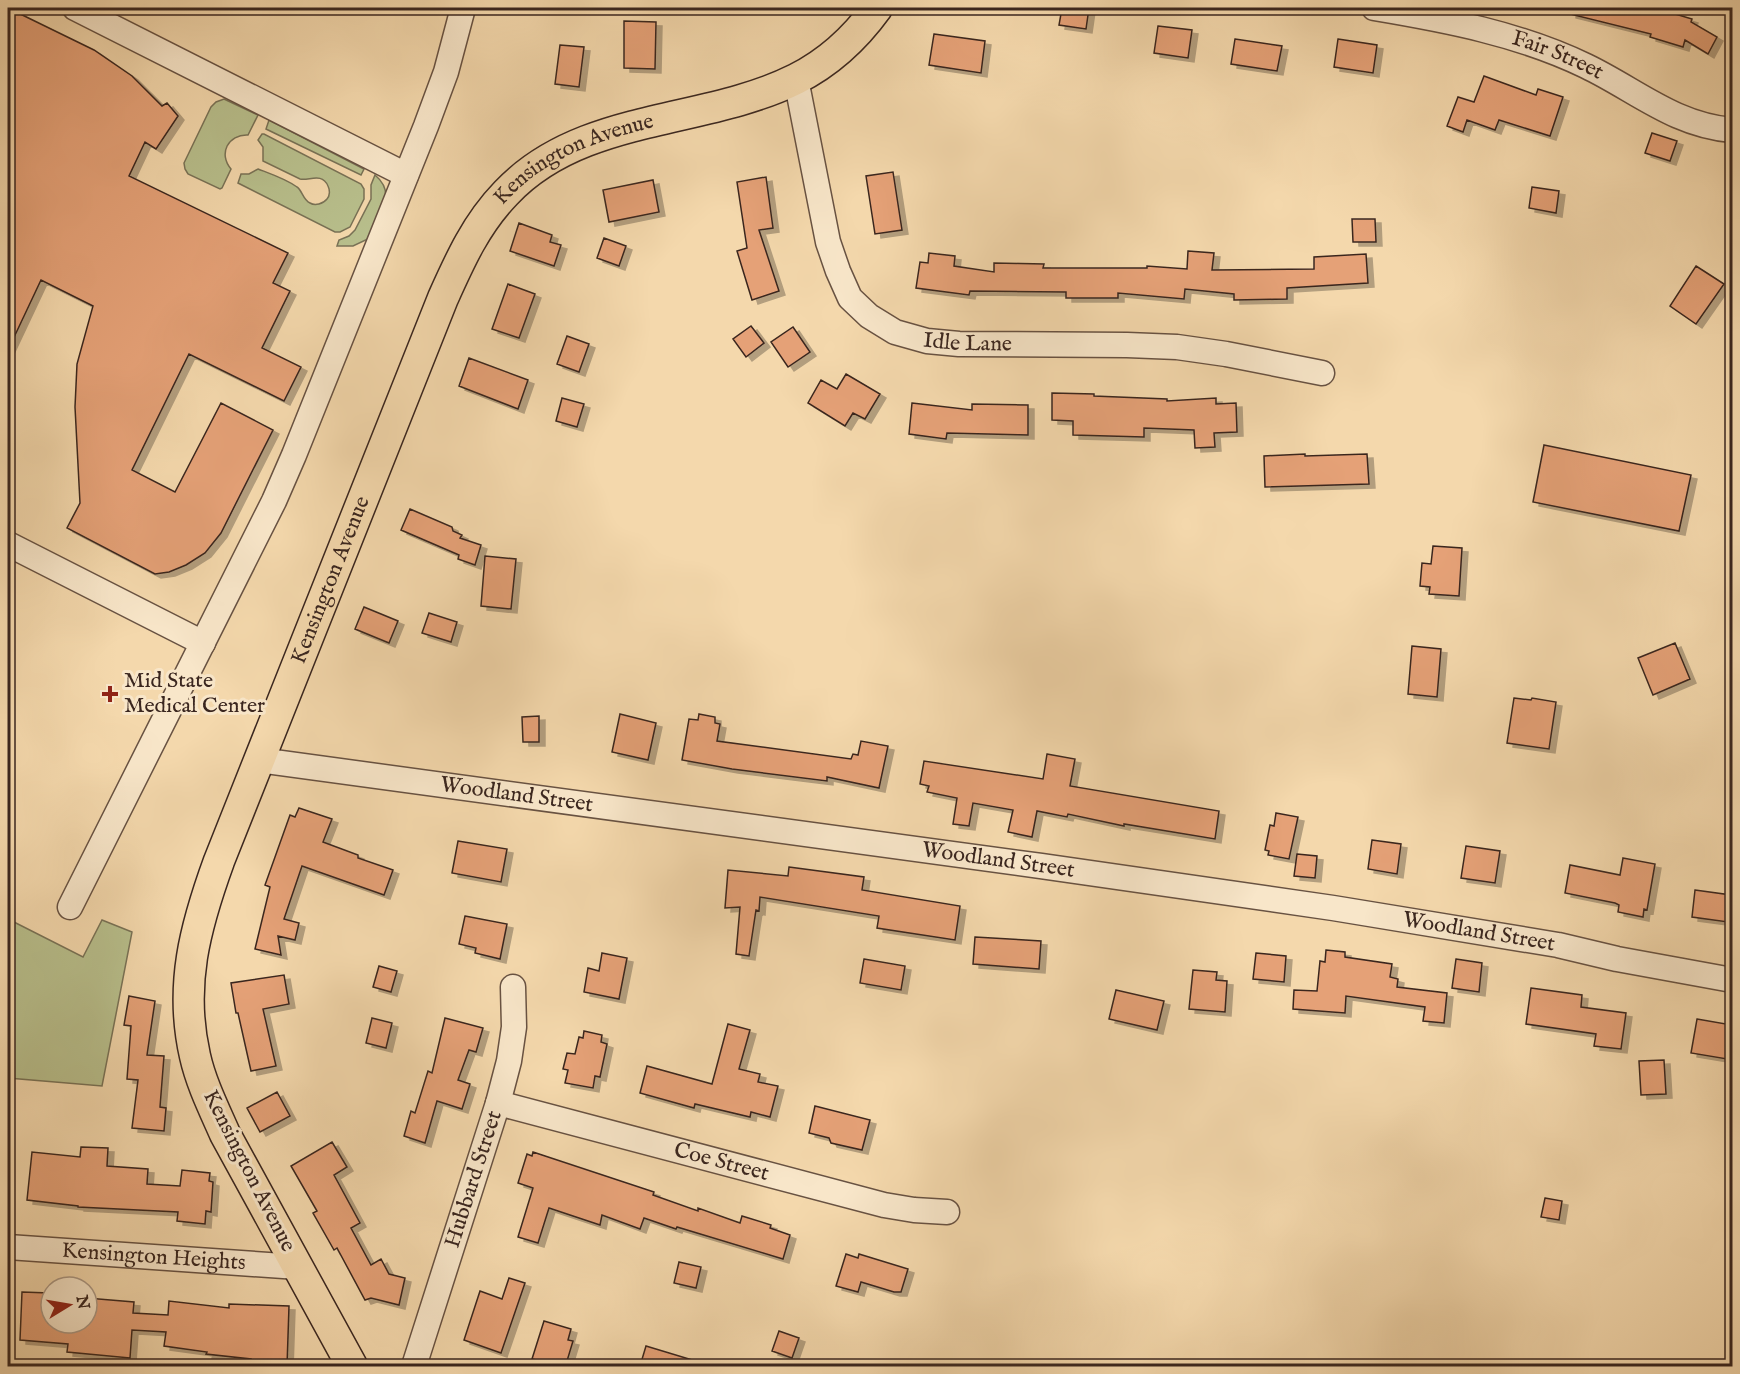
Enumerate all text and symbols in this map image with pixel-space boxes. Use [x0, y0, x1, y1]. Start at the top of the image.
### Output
street label: Fair Street [1508, 24, 1609, 87]
street label: Kensington Avenue [488, 108, 657, 211]
street label: Idle Lane [922, 327, 1012, 358]
street label: Kensington Avenue [285, 492, 377, 668]
place label: Mid State Medical Center [124, 667, 265, 720]
marker: Mid State Medical Center [101, 685, 119, 703]
street label: Woodland Street [439, 771, 595, 819]
street label: Woodland Street [920, 836, 1077, 885]
street label: Woodland Street [1401, 906, 1557, 958]
street label: Kensington Avenue [196, 1085, 302, 1257]
street label: Hubbard Street [439, 1107, 509, 1251]
street label: Coe Street [671, 1136, 772, 1188]
street label: Kensington Heights [61, 1237, 247, 1277]
north arrow [39, 1275, 99, 1335]
text: N [70, 1293, 93, 1311]

